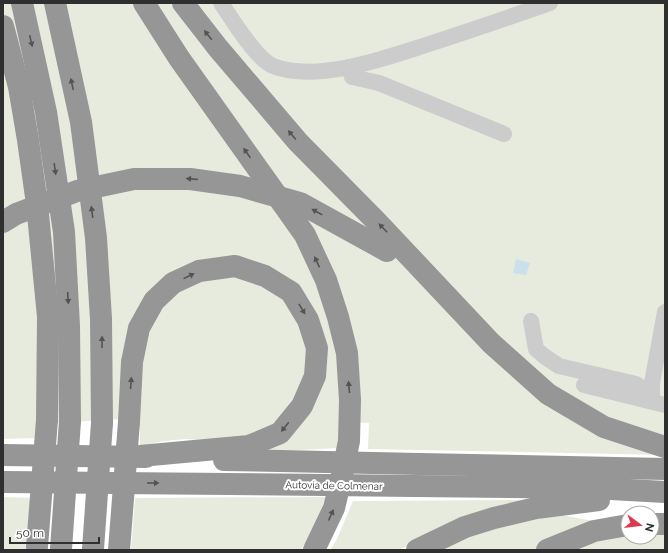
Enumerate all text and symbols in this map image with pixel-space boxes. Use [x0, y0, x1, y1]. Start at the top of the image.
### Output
one-way arrow [204, 30, 213, 41]
one-way arrow [28, 35, 34, 47]
one-way arrow [69, 78, 75, 90]
one-way arrow [287, 130, 296, 140]
one-way arrow [243, 148, 251, 159]
one-way arrow [52, 163, 58, 175]
one-way arrow [186, 176, 198, 183]
one-way arrow [89, 206, 96, 218]
one-way arrow [311, 209, 322, 215]
one-way arrow [378, 223, 387, 233]
one-way arrow [314, 256, 320, 268]
one-way arrow [183, 272, 194, 279]
one-way arrow [64, 292, 71, 304]
one-way arrow [298, 303, 305, 315]
one-way arrow [99, 335, 105, 348]
one-way arrow [127, 377, 134, 389]
one-way arrow [346, 381, 353, 393]
one-way arrow [280, 422, 289, 432]
street label: Autovía de Colmenar [285, 479, 383, 492]
one-way arrow [147, 480, 160, 486]
north arrow [620, 505, 660, 545]
one-way arrow [328, 509, 334, 520]
scale bar [10, 519, 99, 545]
text: N [642, 522, 657, 533]
text: 50 m [16, 526, 44, 540]

